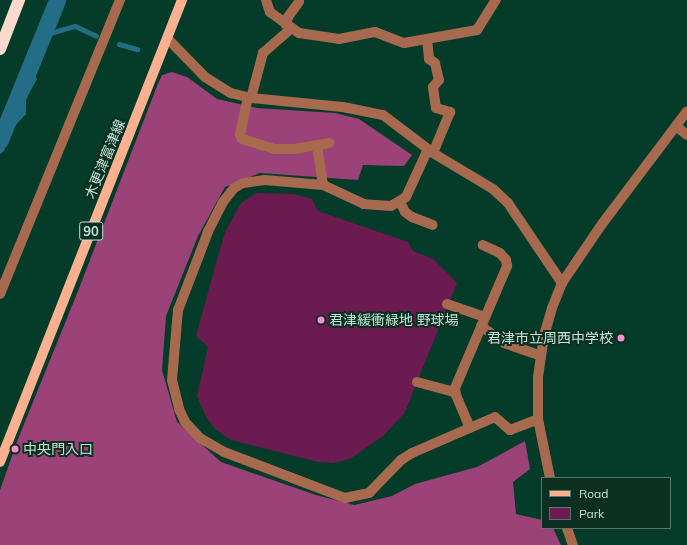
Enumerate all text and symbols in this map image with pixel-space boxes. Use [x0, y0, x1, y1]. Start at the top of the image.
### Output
street label: 木更津富津線 [81, 117, 129, 201]
road number: 90 [79, 220, 103, 242]
place label: 君津緩衝緑地 野球場 [329, 312, 459, 328]
marker: 君津緩衝緑地 野球場 [316, 315, 326, 325]
place label: 君津市立周西中学校 [487, 330, 613, 346]
marker: 君津市立周西中学校 [616, 333, 626, 343]
place label: 中央門入口 [23, 441, 93, 457]
marker: 中央門入口 [10, 444, 20, 454]
legend [541, 477, 671, 529]
text: Road [579, 486, 608, 501]
text: Park [579, 506, 604, 521]

